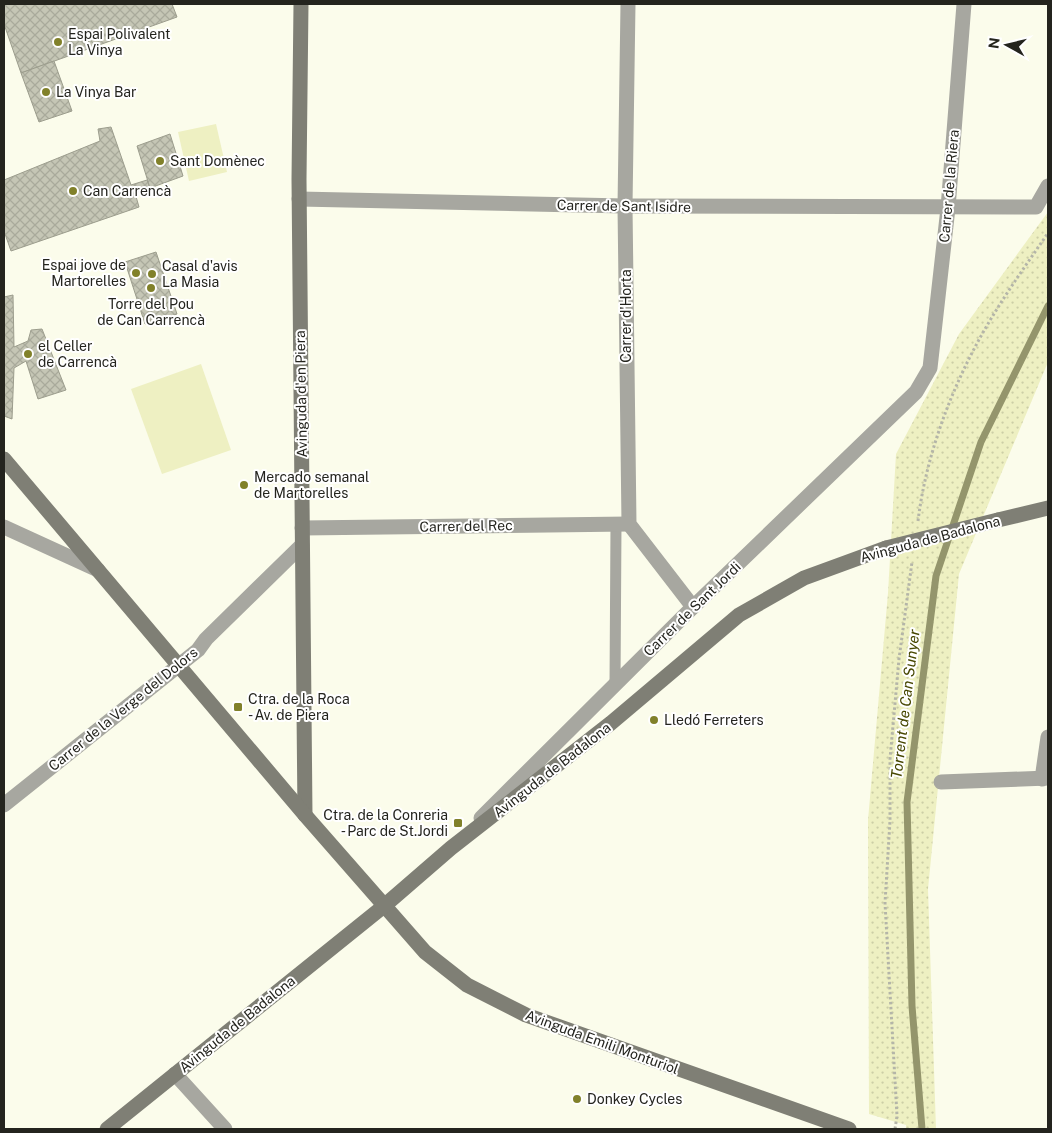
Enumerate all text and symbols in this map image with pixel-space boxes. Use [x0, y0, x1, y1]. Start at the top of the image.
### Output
north arrow [982, 20, 1032, 70]
place label: Espai Polivalent La Vinya [68, 26, 171, 58]
marker: Espai Polivalent La Vinya [52, 36, 64, 48]
text: N [985, 37, 1003, 50]
place label: La Vinya Bar [56, 84, 137, 100]
marker: La Vinya Bar [40, 86, 52, 98]
street label: Carrer de la Riera [936, 129, 962, 243]
place label: Sant Domènec [170, 153, 265, 169]
marker: Sant Domènec [154, 155, 166, 167]
place label: Can Carrencà [83, 183, 171, 199]
marker: Can Carrencà [67, 185, 79, 197]
street label: Carrer de Sant Isidre [557, 197, 691, 215]
place label: Espai jove de Martorelles [42, 257, 126, 289]
place label: Casal d'avis La Masia [162, 258, 238, 290]
marker: Espai jove de Martorelles [130, 267, 142, 279]
marker: Casal d'avis La Masia [146, 268, 158, 280]
street label: Carrer d'Horta [618, 269, 634, 363]
marker: Torre del Pou de Can Carrencà [145, 282, 157, 294]
place label: Torre del Pou de Can Carrencà [97, 296, 205, 328]
street label: Avinguda d'en Piera [292, 330, 310, 458]
place label: el Celler de Carrencà [38, 338, 117, 370]
marker: el Celler de Carrencà [22, 348, 34, 360]
place label: Mercado semanal de Martorelles [254, 469, 369, 501]
marker: Mercado semanal de Martorelles [238, 479, 250, 491]
street label: Avinguda de Badalona [858, 513, 1002, 565]
street label: Carrer del Rec [419, 517, 513, 535]
street label: Carrer de Sant Jordi [640, 559, 744, 659]
water label: Torrent de Can Sunyer [887, 628, 923, 780]
street label: Carrer de la Verge del Dolors [45, 644, 201, 774]
place label: Ctra. de la Roca - Av. de Piera [248, 691, 350, 723]
marker: Ctra. de la Roca - Av. de Piera [232, 701, 244, 713]
place label: Lledó Ferreters [664, 712, 764, 728]
marker: Lledó Ferreters [648, 714, 660, 726]
street label: Avinguda de Badalona [490, 719, 614, 821]
place label: Ctra. de la Conreria - Parc de St.Jordi [323, 807, 448, 839]
marker: Ctra. de la Conreria - Parc de St.Jordi [452, 817, 464, 829]
street label: Avinguda de Badalona [176, 972, 298, 1076]
street label: Avinguda Emili Monturiol [523, 1007, 681, 1077]
place label: Donkey Cycles [587, 1091, 682, 1107]
marker: Donkey Cycles [571, 1093, 583, 1105]

